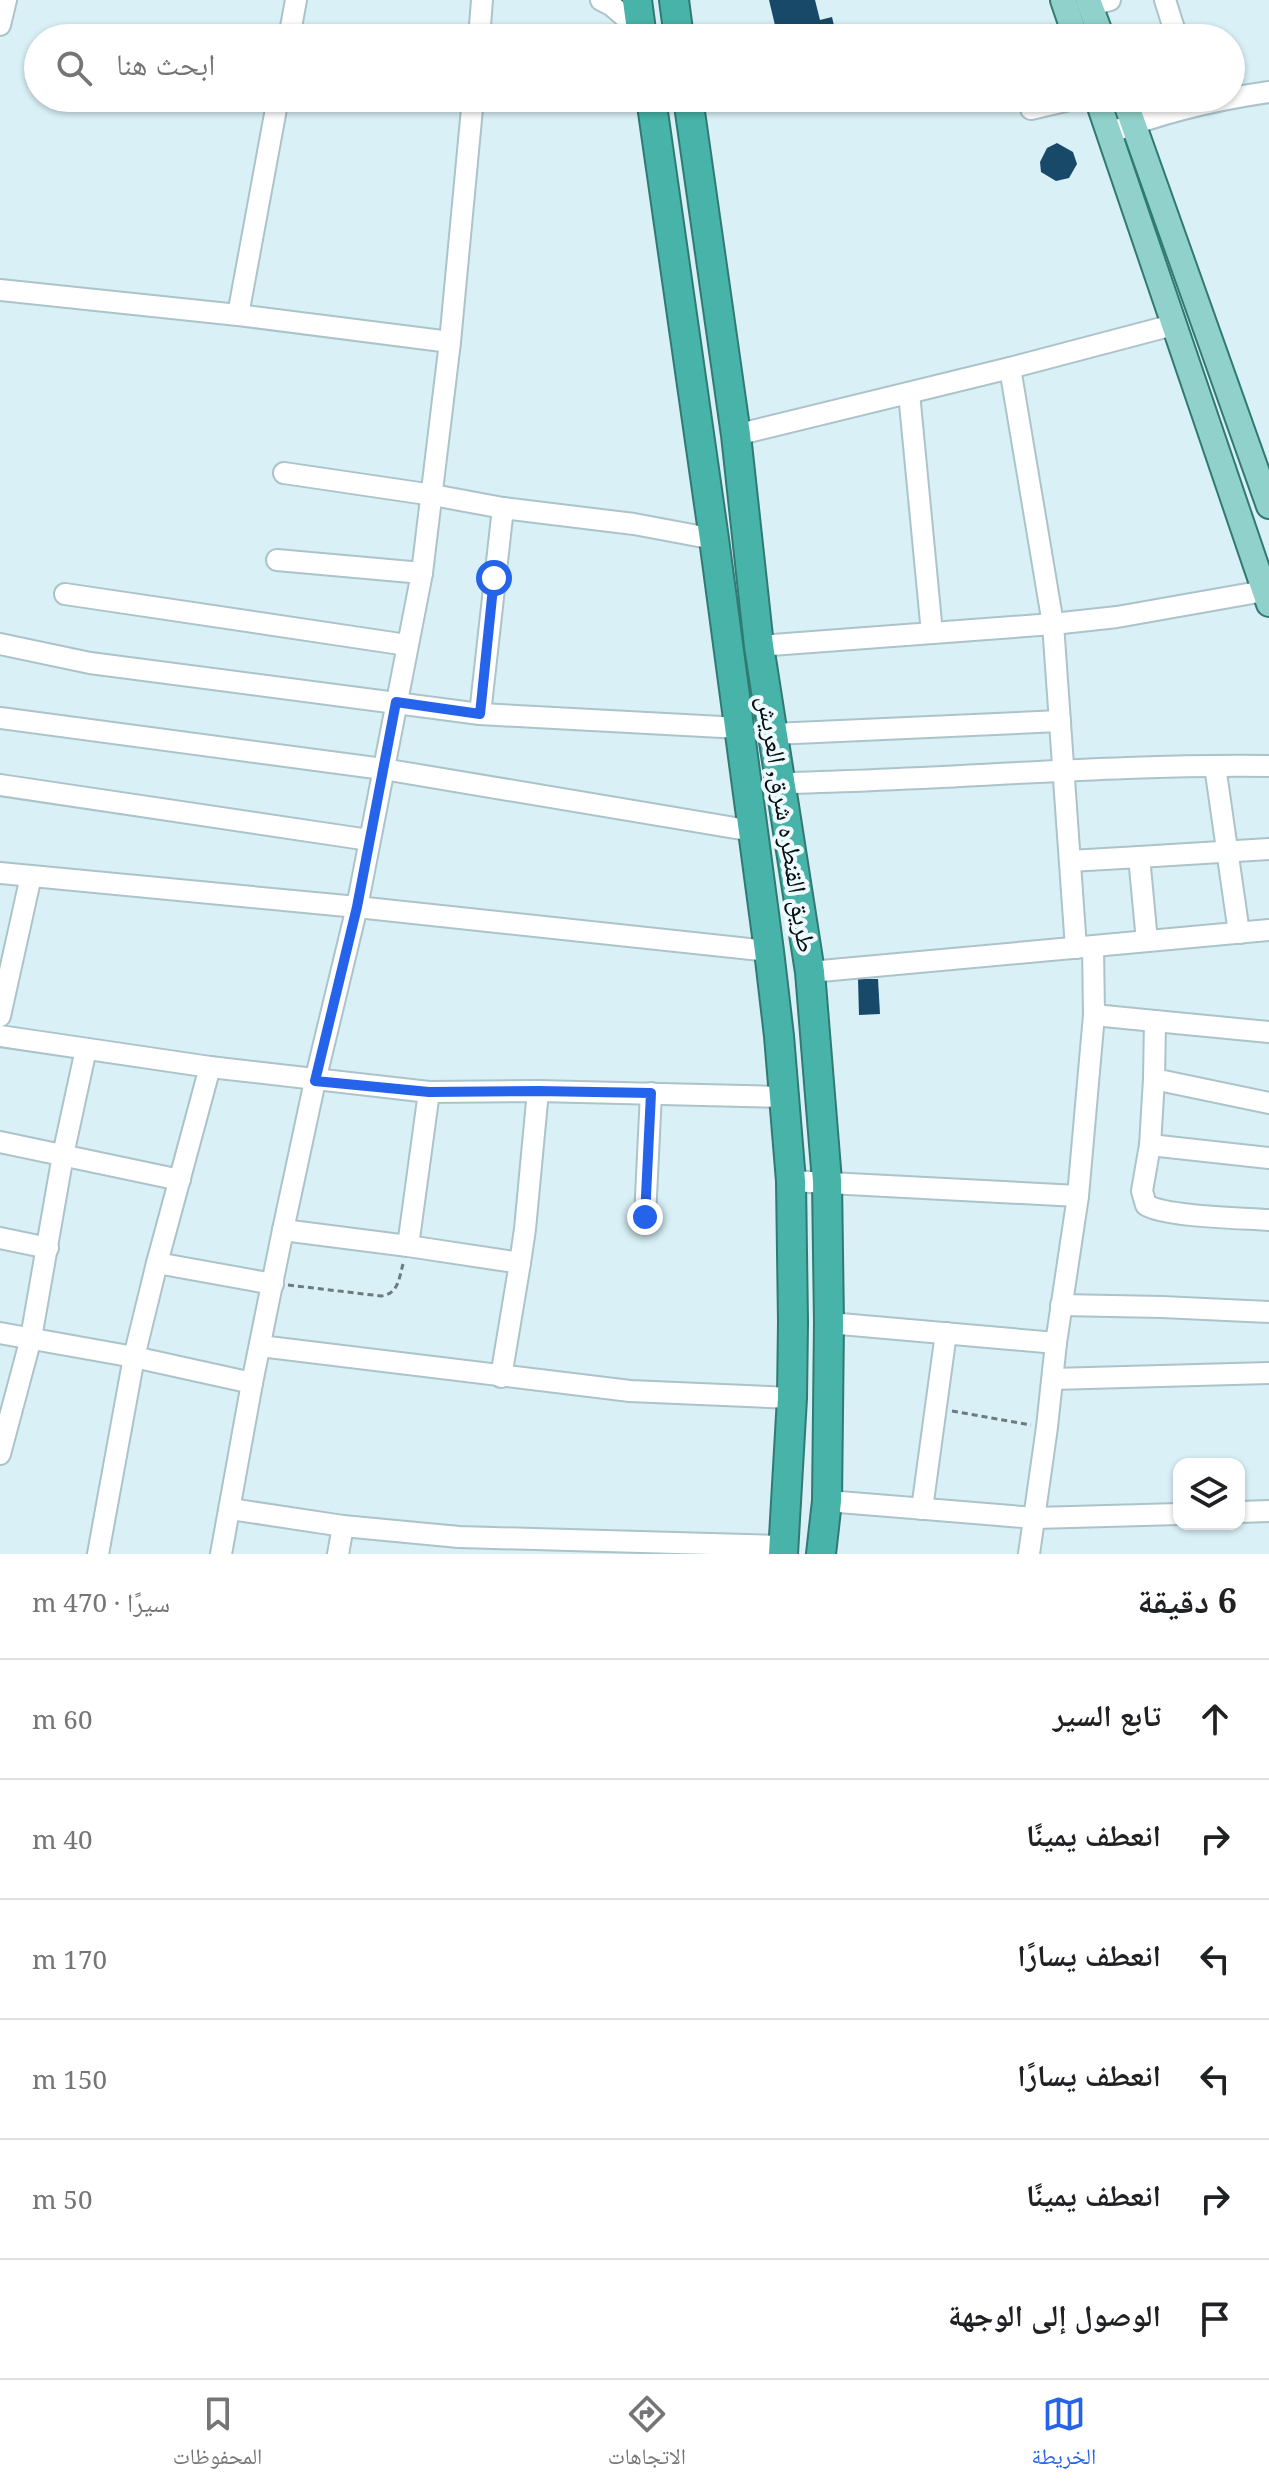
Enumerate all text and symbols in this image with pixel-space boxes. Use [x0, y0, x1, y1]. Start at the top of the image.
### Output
search box [24, 24, 1245, 112]
text: ابحث هنا [116, 43, 215, 84]
icon: search [52, 46, 96, 90]
route start [476, 560, 512, 596]
street label: طريق القنطره شرق, العريش [750, 693, 826, 955]
route end [627, 1199, 663, 1235]
map controls [1173, 1458, 1245, 1530]
button: layers [1173, 1458, 1245, 1530]
text: 6 دقيقة [1138, 1577, 1237, 1623]
text: سيرًا · 470 m [32, 1584, 170, 1620]
text: تابع السير [1053, 1694, 1161, 1735]
icon: ahead [1193, 1697, 1237, 1741]
text: 60 m [32, 1701, 92, 1737]
text: انعطف يمينًا [1026, 1814, 1161, 1855]
icon: right [1193, 1817, 1237, 1861]
text: 40 m [32, 1821, 92, 1857]
text: انعطف يسارًا [1017, 1934, 1161, 1975]
icon: left [1193, 1937, 1237, 1981]
text: 170 m [32, 1941, 107, 1977]
text: انعطف يسارًا [1017, 2054, 1161, 2095]
icon: left [1193, 2057, 1237, 2101]
text: 150 m [32, 2061, 107, 2097]
text: انعطف يمينًا [1026, 2174, 1161, 2215]
icon: right [1193, 2177, 1237, 2221]
text: 50 m [32, 2181, 92, 2217]
text: الوصول إلى الوجهة [948, 2294, 1161, 2335]
icon: arrive [1193, 2297, 1237, 2341]
tab: المحفوظات [173, 2392, 262, 2478]
tab: الاتجاهات [608, 2392, 686, 2478]
tab: الخريطة [1031, 2392, 1096, 2478]

